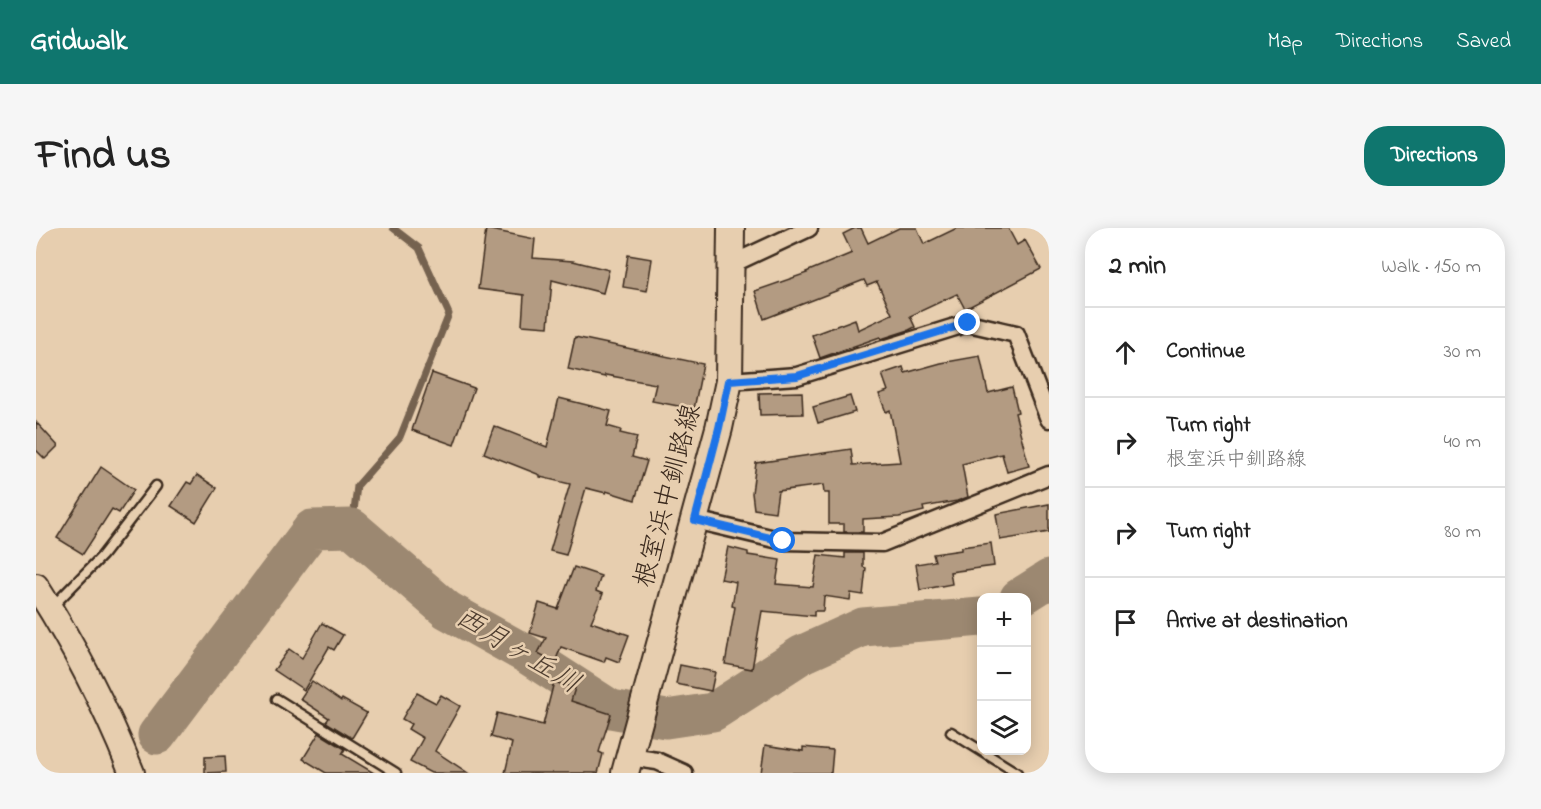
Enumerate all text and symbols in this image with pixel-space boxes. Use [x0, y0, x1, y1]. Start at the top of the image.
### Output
text: Gridwalk [30, 22, 127, 63]
text: Map [1267, 27, 1303, 57]
text: Directions [1336, 27, 1423, 57]
text: Saved [1456, 27, 1511, 57]
text: Find us [36, 126, 171, 187]
button: Directions [1364, 126, 1505, 186]
text: 2 min [1109, 248, 1166, 286]
text: Walk · 150 m [1381, 253, 1481, 282]
route end [954, 309, 980, 335]
icon: ahead [1109, 336, 1142, 369]
text: Continue [1166, 336, 1245, 368]
text: 30 m [1444, 338, 1481, 367]
street label: 根室浜中釧路線 [626, 400, 712, 592]
text: Turn right [1166, 410, 1251, 442]
icon: right [1109, 426, 1142, 459]
text: 40 m [1444, 428, 1481, 457]
text: 根室浜中釧路線 [1166, 446, 1306, 475]
icon: right [1109, 516, 1142, 549]
text: Turn right [1166, 516, 1251, 548]
text: 80 m [1444, 518, 1481, 547]
route start [769, 527, 795, 553]
map controls [977, 593, 1031, 755]
button: + [977, 593, 1031, 647]
water label: 西月ヶ丘川 [446, 598, 588, 706]
icon: arrive [1109, 606, 1142, 639]
text: Arrive at destination [1166, 606, 1348, 638]
button: − [977, 647, 1031, 701]
button: layers [977, 701, 1031, 755]

